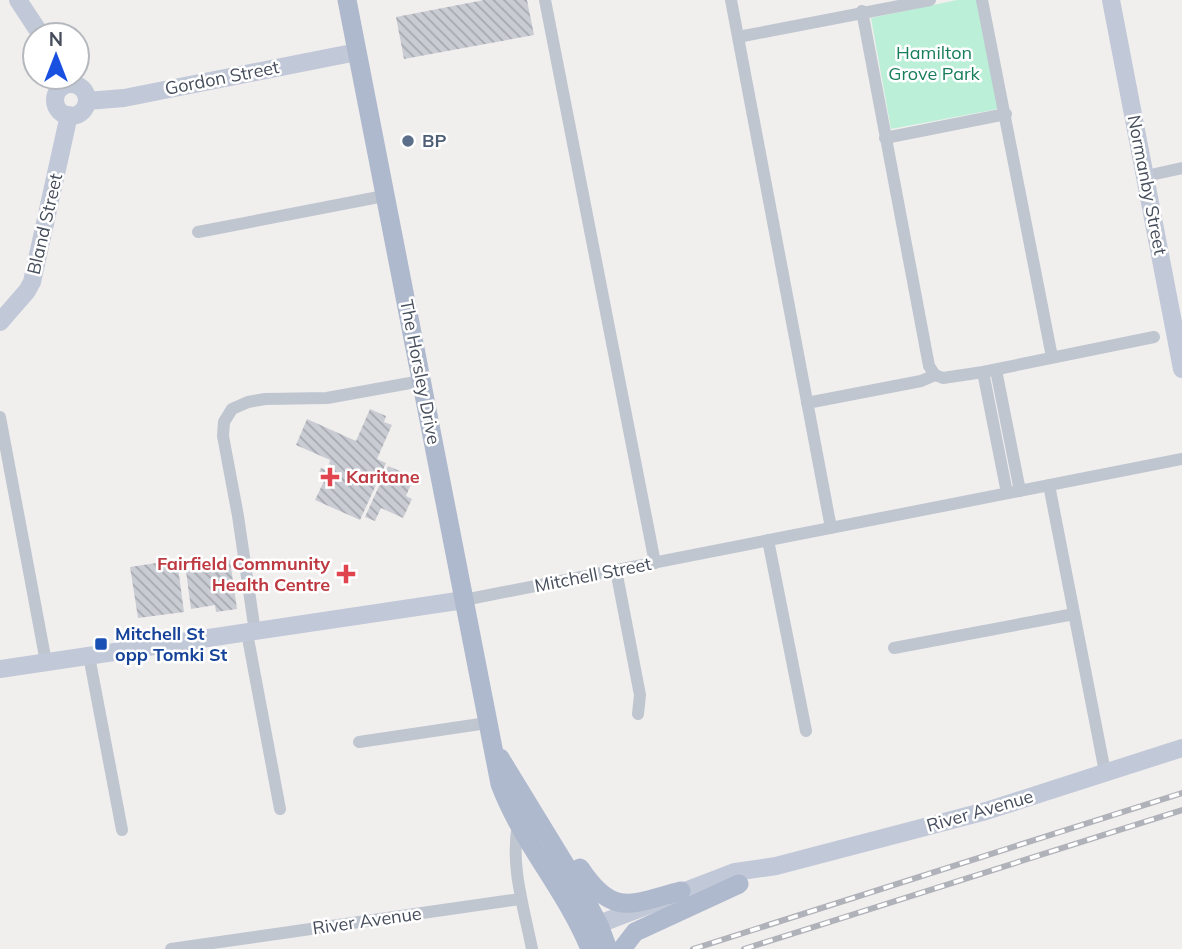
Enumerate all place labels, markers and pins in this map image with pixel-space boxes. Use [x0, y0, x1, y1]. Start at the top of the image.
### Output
place label: BP [422, 129, 446, 152]
marker: BP [400, 133, 416, 149]
place label: Karitane [346, 465, 420, 488]
marker: Karitane [320, 467, 340, 487]
place label: Fairfield Community Health Centre [157, 552, 330, 596]
marker: Fairfield Community Health Centre [336, 564, 356, 584]
place label: Mitchell St opp Tomki St [115, 622, 228, 666]
marker: Mitchell St opp Tomki St [93, 636, 109, 652]

